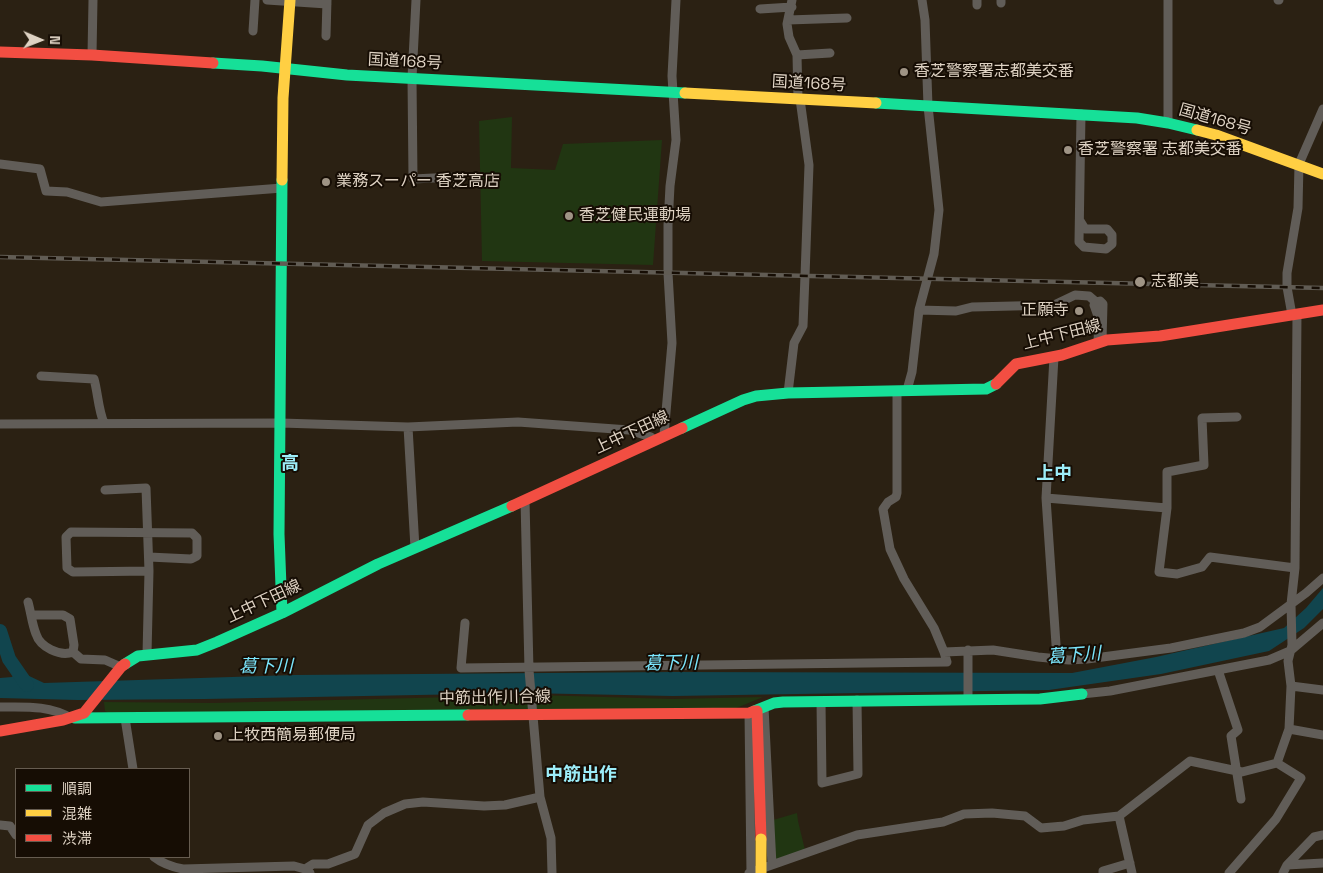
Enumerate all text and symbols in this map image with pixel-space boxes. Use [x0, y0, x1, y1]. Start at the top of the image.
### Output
north arrow [15, 15, 65, 65]
text: N [46, 35, 64, 45]
street label: 国道168号 [367, 50, 443, 74]
place label: 香芝警察署志都美交番 [914, 62, 1074, 82]
marker: 香芝警察署志都美交番 [898, 66, 910, 78]
street label: 国道168号 [771, 72, 847, 96]
street label: 国道168号 [1177, 101, 1253, 139]
place label: 香芝警察署 志都美交番 [1078, 140, 1242, 160]
marker: 香芝警察署 志都美交番 [1062, 144, 1074, 156]
place label: 業務スーパー 香芝高店 [336, 172, 500, 192]
marker: 業務スーパー 香芝高店 [320, 176, 332, 188]
place label: 香芝健民運動場 [579, 206, 691, 226]
marker: 香芝健民運動場 [563, 210, 575, 222]
place label: 志都美 [1151, 272, 1199, 292]
marker: 志都美 [1133, 275, 1147, 289]
place label: 正願寺 [1021, 301, 1069, 321]
marker: 正願寺 [1073, 305, 1085, 317]
street label: 上中下田線 [1021, 316, 1103, 354]
street label: 上中下田線 [592, 407, 672, 459]
district label: 高 [281, 453, 299, 475]
district label: 上中 [1036, 463, 1072, 485]
street label: 上中下田線 [224, 576, 304, 628]
water label: 葛下川 [1046, 643, 1102, 669]
water label: 葛下川 [644, 653, 698, 675]
water label: 葛下川 [239, 656, 293, 678]
street label: 中筋出作川合線 [439, 687, 551, 709]
place label: 上牧西簡易郵便局 [228, 726, 356, 746]
marker: 上牧西簡易郵便局 [212, 730, 224, 742]
district label: 中筋出作 [545, 764, 617, 786]
legend [15, 768, 190, 858]
text: 順調 [62, 779, 92, 798]
text: 混雑 [62, 804, 92, 823]
text: 渋滞 [62, 829, 92, 848]

